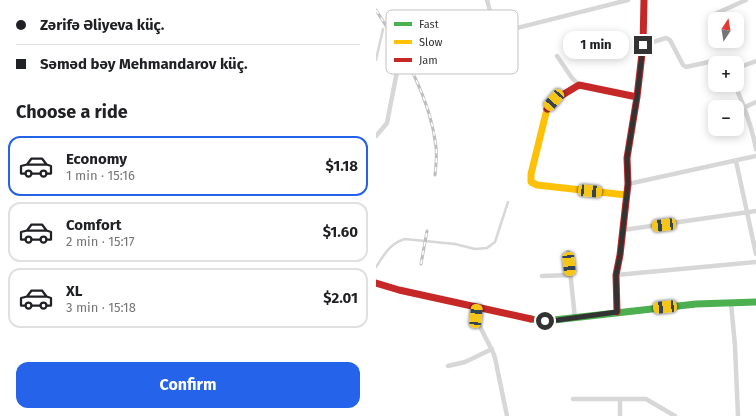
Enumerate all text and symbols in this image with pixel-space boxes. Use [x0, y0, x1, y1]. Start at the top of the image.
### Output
legend [386, 10, 518, 74]
north arrow [708, 12, 744, 48]
map controls [708, 12, 744, 136]
text: Zərifə Əliyeva küç. [40, 16, 164, 34]
text: Fast [419, 18, 439, 31]
callout: 1 min [563, 31, 629, 59]
text: Slow [419, 36, 443, 49]
route end [634, 36, 652, 54]
text: 1 min [580, 37, 612, 52]
text: Jam [419, 54, 438, 67]
text: Səməd bəy Mehmandarov küç. [40, 55, 248, 73]
button: + [708, 56, 744, 92]
car [542, 87, 566, 113]
button: − [708, 100, 744, 136]
text: Choose a ride [16, 101, 128, 123]
icon: car [18, 148, 54, 184]
text: Economy [66, 150, 127, 168]
text: $1.18 [326, 157, 358, 175]
text: 1 min · 15:16 [66, 168, 135, 183]
car [578, 184, 602, 198]
icon: car [18, 214, 54, 250]
text: Comfort [66, 216, 122, 234]
car [651, 218, 677, 232]
text: $1.60 [323, 223, 358, 241]
text: 2 min · 15:17 [66, 234, 134, 249]
car [562, 251, 576, 277]
icon: car [18, 280, 54, 316]
text: XL [66, 282, 82, 300]
text: $2.01 [323, 289, 358, 307]
text: 3 min · 15:18 [66, 300, 136, 315]
car [652, 300, 678, 314]
car [469, 303, 483, 329]
route start [536, 312, 554, 330]
button: Confirm [16, 362, 360, 408]

